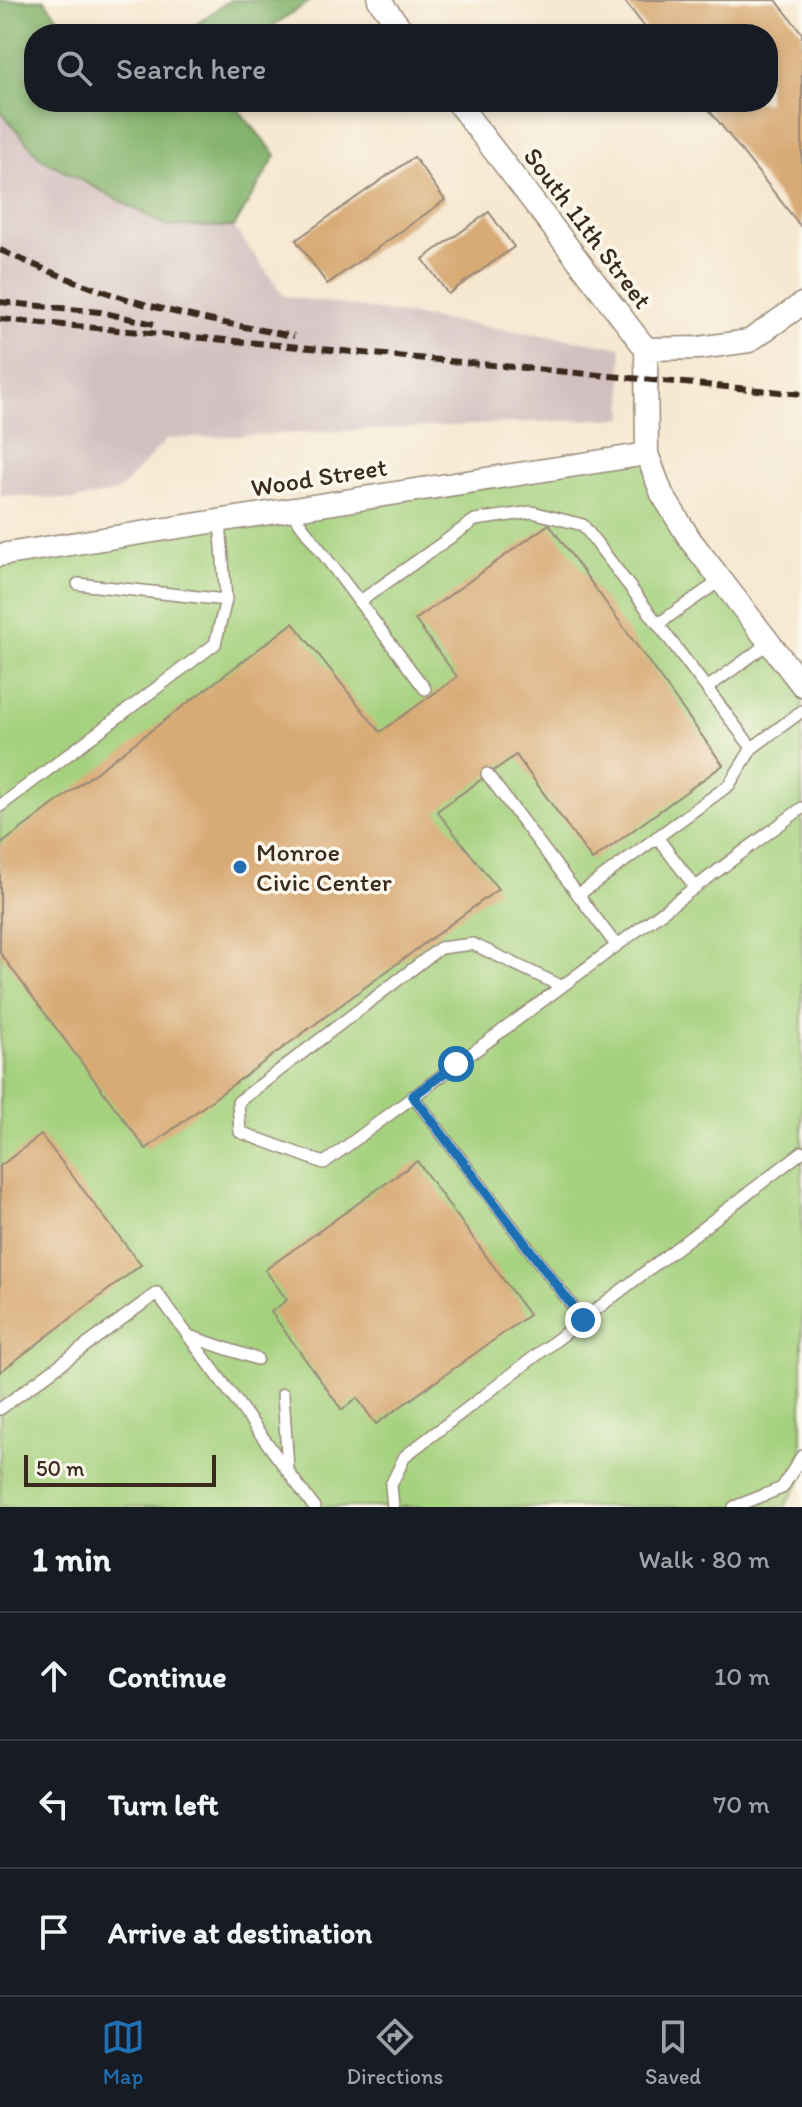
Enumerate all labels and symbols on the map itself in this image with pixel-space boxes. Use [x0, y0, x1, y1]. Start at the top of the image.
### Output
street label: South 11th Street [517, 141, 659, 315]
street label: Wood Street [249, 450, 390, 504]
place label: Monroe Civic Center [256, 836, 392, 898]
marker: Monroe Civic Center [231, 858, 249, 876]
route start [438, 1046, 474, 1082]
route end [565, 1302, 601, 1338]
scale bar [24, 1451, 216, 1487]

